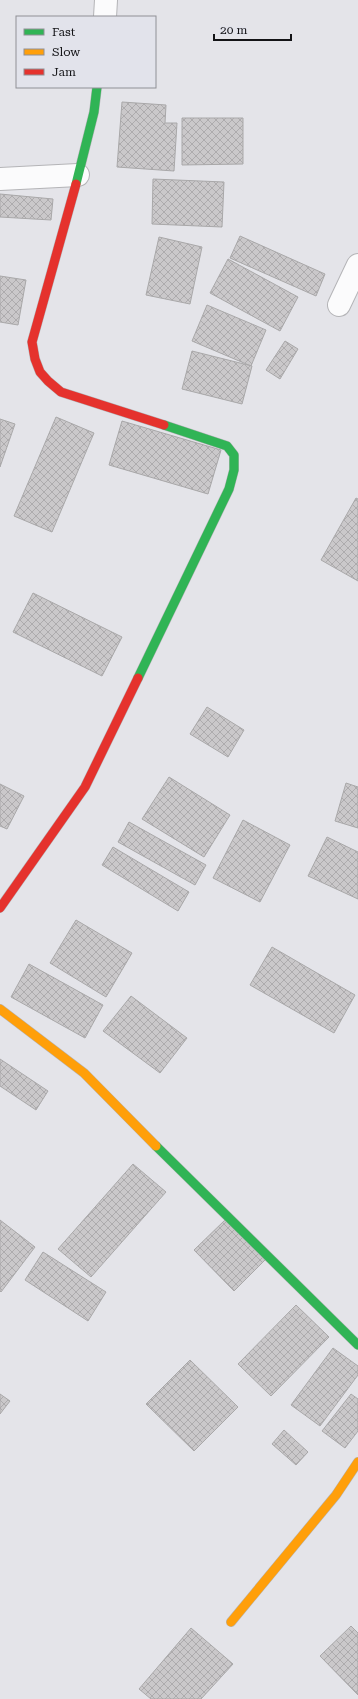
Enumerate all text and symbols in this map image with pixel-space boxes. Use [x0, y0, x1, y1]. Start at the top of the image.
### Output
legend [16, 16, 156, 88]
scale bar [214, 16, 291, 42]
text: 20 m [220, 23, 247, 37]
text: Fast [52, 25, 76, 39]
text: Slow [52, 45, 80, 59]
text: Jam [52, 65, 76, 79]

